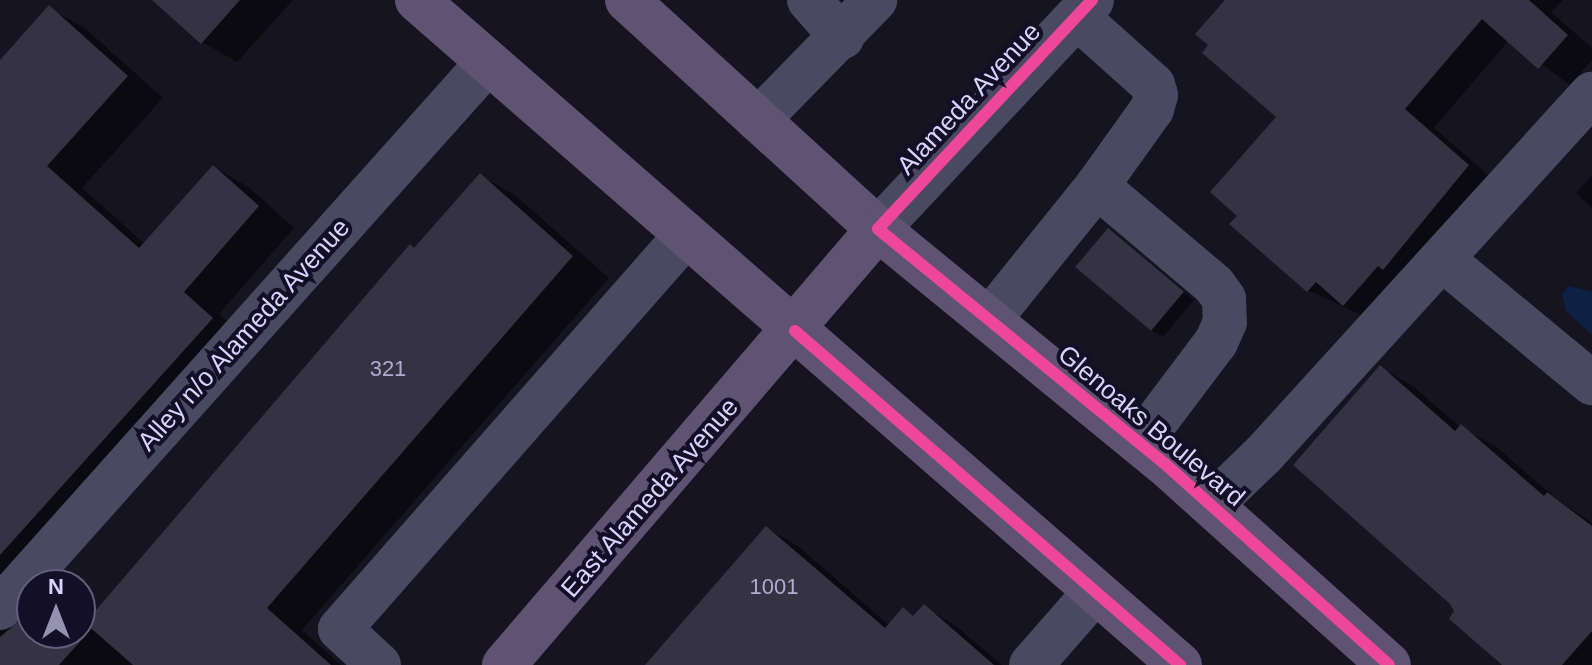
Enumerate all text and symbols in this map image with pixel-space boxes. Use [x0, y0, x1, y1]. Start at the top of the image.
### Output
street label: Alameda Avenue [890, 16, 1048, 182]
street label: Alley n/o Alameda Avenue [131, 211, 357, 459]
street label: Glenoaks Boulevard [1051, 339, 1251, 513]
house number: 321 [370, 356, 406, 382]
street label: East Alameda Avenue [554, 391, 746, 605]
north arrow [16, 569, 96, 649]
text: N [48, 574, 64, 599]
house number: 1001 [750, 574, 798, 600]

